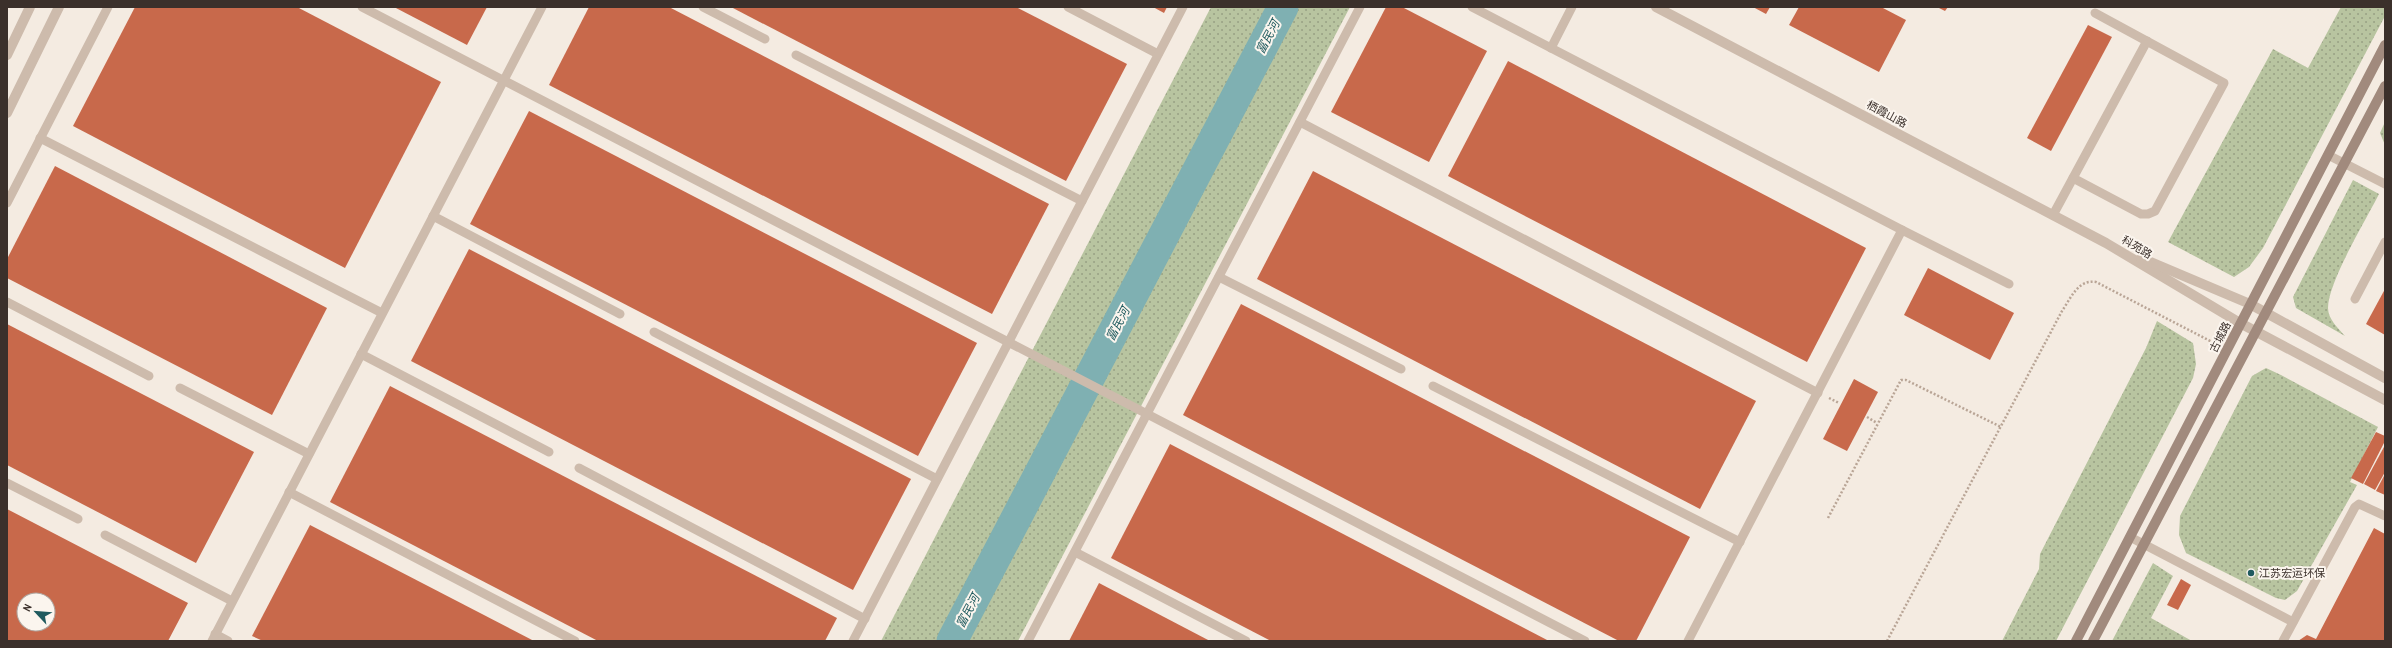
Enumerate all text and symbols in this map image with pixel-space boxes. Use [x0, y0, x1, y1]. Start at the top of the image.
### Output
water label: 富民河 [1252, 16, 1284, 57]
street label: 栖霞山路 [1864, 97, 1910, 131]
street label: 科苑路 [2119, 233, 2155, 261]
water label: 富民河 [1102, 303, 1134, 344]
street label: 古城路 [2206, 319, 2234, 355]
place label: 江苏宏运环保 [2259, 566, 2326, 580]
marker: 江苏宏运环保 [2246, 568, 2256, 578]
water label: 富民河 [952, 590, 984, 631]
north arrow [16, 592, 56, 632]
text: N [19, 602, 35, 614]

